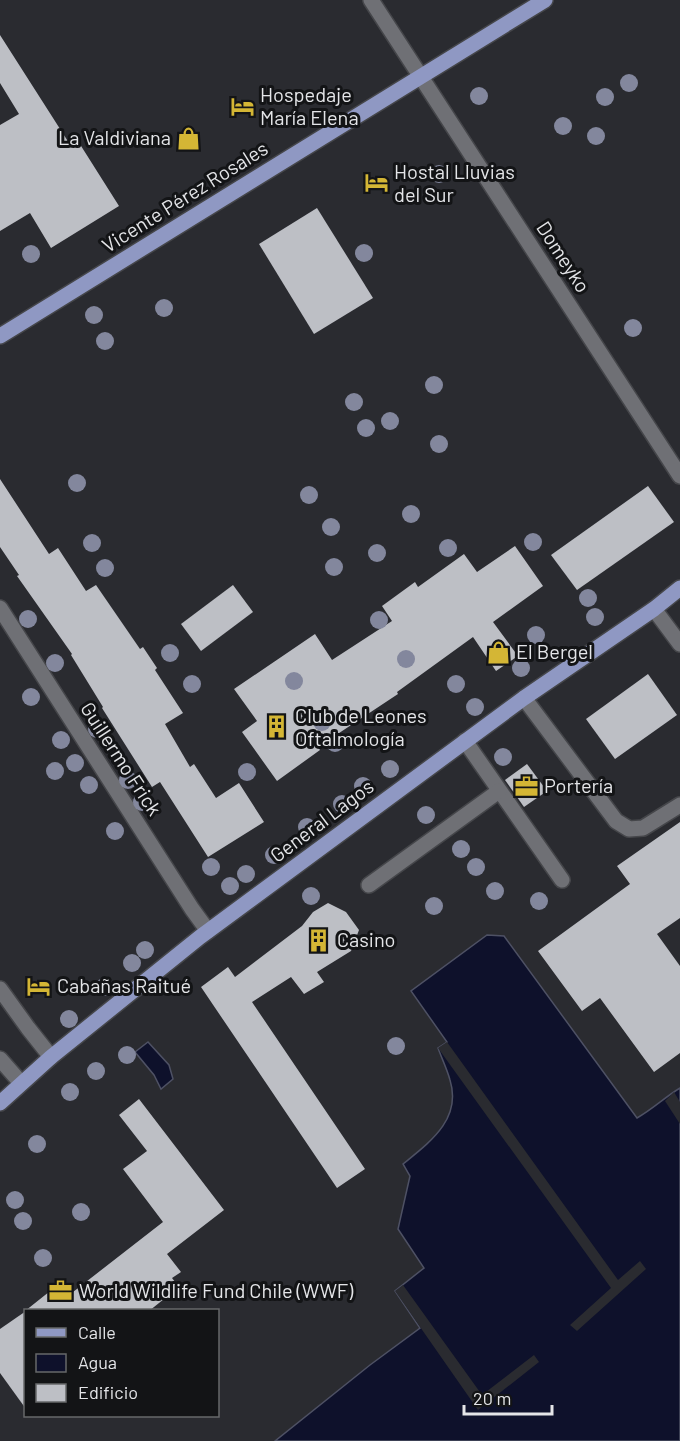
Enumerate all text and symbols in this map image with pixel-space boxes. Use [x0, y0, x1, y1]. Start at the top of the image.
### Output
place label: Hospedaje María Elena [260, 82, 359, 129]
hotel icon: Hospedaje María Elena [229, 93, 255, 119]
place label: La Valdiviana [58, 125, 171, 149]
shop icon: La Valdiviana [176, 125, 202, 151]
street label: Vicente Pérez Rosales [97, 135, 272, 257]
place label: Hostal Lluvias del Sur [394, 159, 515, 206]
hotel icon: Hostal Lluvias del Sur [363, 170, 389, 196]
street label: Domeyko [532, 216, 596, 296]
shop icon: El Bergel [485, 639, 511, 665]
place label: El Bergel [516, 639, 593, 663]
street label: Guillermo Frick [76, 697, 167, 820]
place label: Club de Leones Oftalmología [295, 703, 427, 750]
building icon: Club de Leones Oftalmología [264, 714, 290, 740]
office icon: Portería [513, 773, 539, 799]
place label: Portería [544, 773, 613, 797]
street label: General Lagos [265, 774, 378, 867]
building icon: Casino [306, 927, 332, 953]
place label: Casino [337, 927, 395, 951]
hotel icon: Cabañas Raitué [26, 973, 52, 999]
place label: Cabañas Raitué [57, 973, 191, 997]
office icon: World Wildlife Fund Chile (WWF) [48, 1278, 74, 1304]
place label: World Wildlife Fund Chile (WWF) [79, 1278, 354, 1302]
legend [24, 1309, 219, 1417]
text: Calle [78, 1321, 116, 1343]
text: Agua [78, 1351, 117, 1373]
scale bar [464, 1378, 552, 1416]
text: Edificio [78, 1381, 138, 1403]
text: 20 m [473, 1387, 511, 1409]

